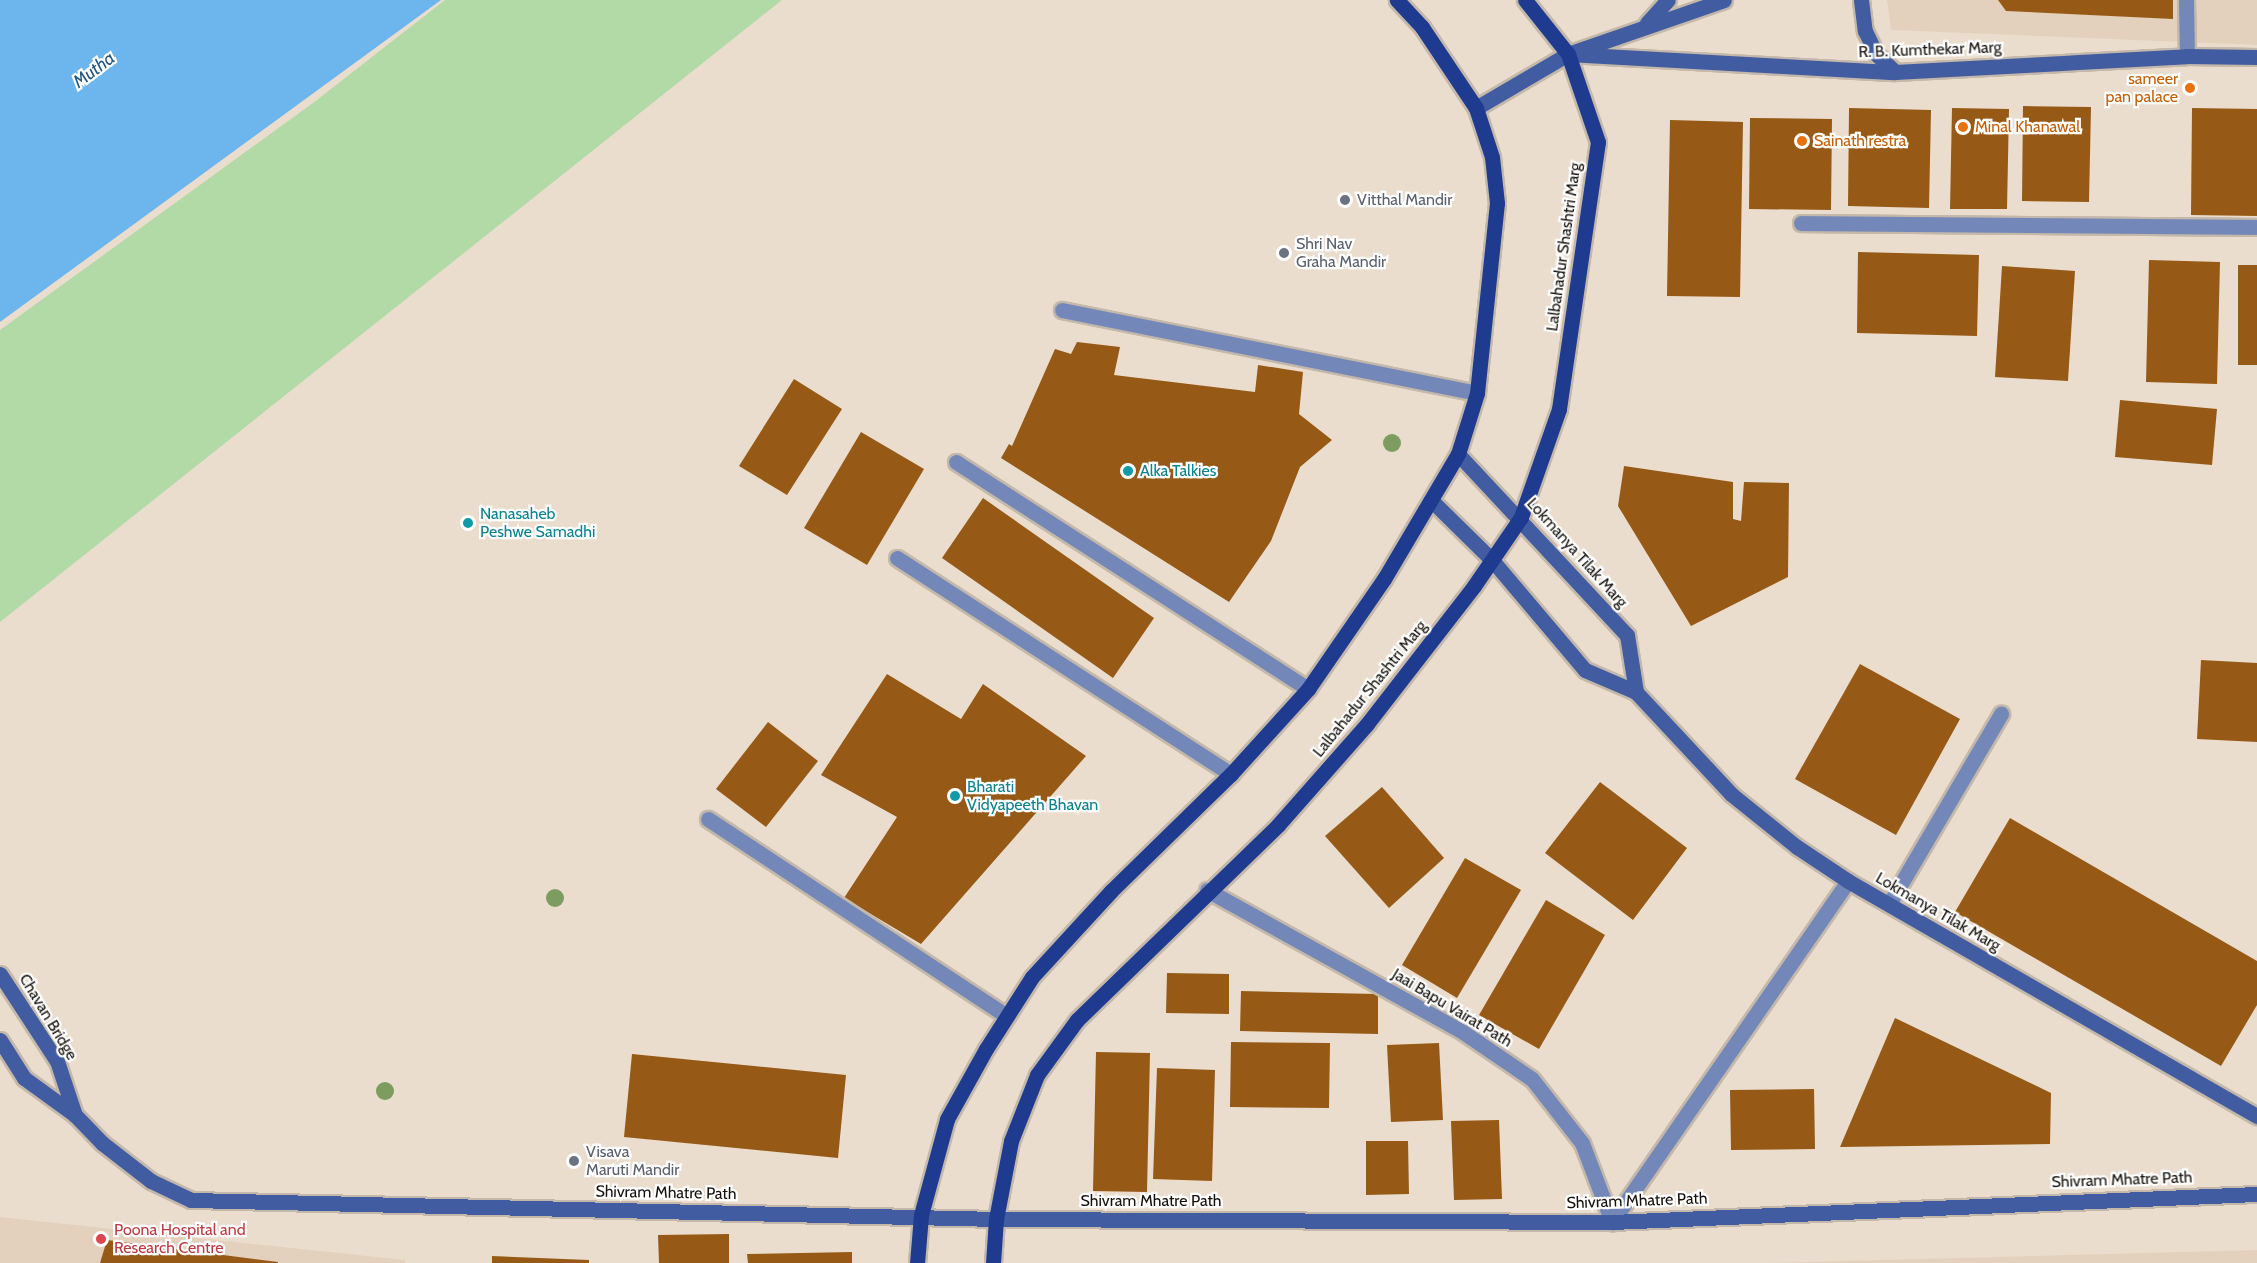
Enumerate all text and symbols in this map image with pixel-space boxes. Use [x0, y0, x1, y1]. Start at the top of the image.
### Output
street label: R. B. Kumthekar Marg [1858, 38, 2002, 62]
water label: Mutha [69, 47, 119, 93]
place label: sameer pan palace [2105, 69, 2178, 107]
marker: sameer pan palace [2183, 81, 2197, 95]
place label: Minal Khanawal [1975, 117, 2080, 137]
marker: Minal Khanawal [1956, 120, 1970, 134]
place label: Sainath restra [1814, 131, 1906, 151]
marker: Sainath restra [1795, 134, 1809, 148]
street label: Lalbahadur Shashtri Marg [1543, 161, 1585, 333]
place label: Vitthal Mandir [1357, 190, 1452, 210]
marker: Vitthal Mandir [1338, 193, 1352, 207]
place label: Shri Nav Graha Mandir [1296, 234, 1386, 272]
marker: Shri Nav Graha Mandir [1277, 246, 1291, 260]
place label: Alka Talkies [1140, 461, 1216, 481]
marker: Alka Talkies [1121, 464, 1135, 478]
street label: Lokmanya Tilak Marg [1523, 494, 1631, 612]
place label: Nanasaheb Peshwe Samadhi [480, 504, 595, 542]
marker: Nanasaheb Peshwe Samadhi [461, 516, 475, 530]
street label: Lalbahadur Shashtri Marg [1309, 617, 1431, 761]
place label: Bharati Vidyapeeth Bhavan [967, 777, 1098, 815]
marker: Bharati Vidyapeeth Bhavan [948, 789, 962, 803]
street label: Lokmanya Tilak Marg [1872, 868, 2004, 956]
street label: Jaai Bapu Vairat Path [1389, 965, 1515, 1051]
street label: Chavan Bridge [15, 971, 81, 1063]
place label: Visava Maruti Mandir [586, 1142, 679, 1180]
marker: Visava Maruti Mandir [567, 1154, 581, 1168]
street label: Shivram Mhatre Path [2051, 1168, 2193, 1192]
street label: Shivram Mhatre Path [595, 1182, 737, 1204]
street label: Shivram Mhatre Path [1566, 1189, 1708, 1213]
street label: Shivram Mhatre Path [1081, 1191, 1221, 1211]
place label: Poona Hospital and Research Centre [114, 1220, 246, 1258]
marker: Poona Hospital and Research Centre [92, 1230, 110, 1248]

